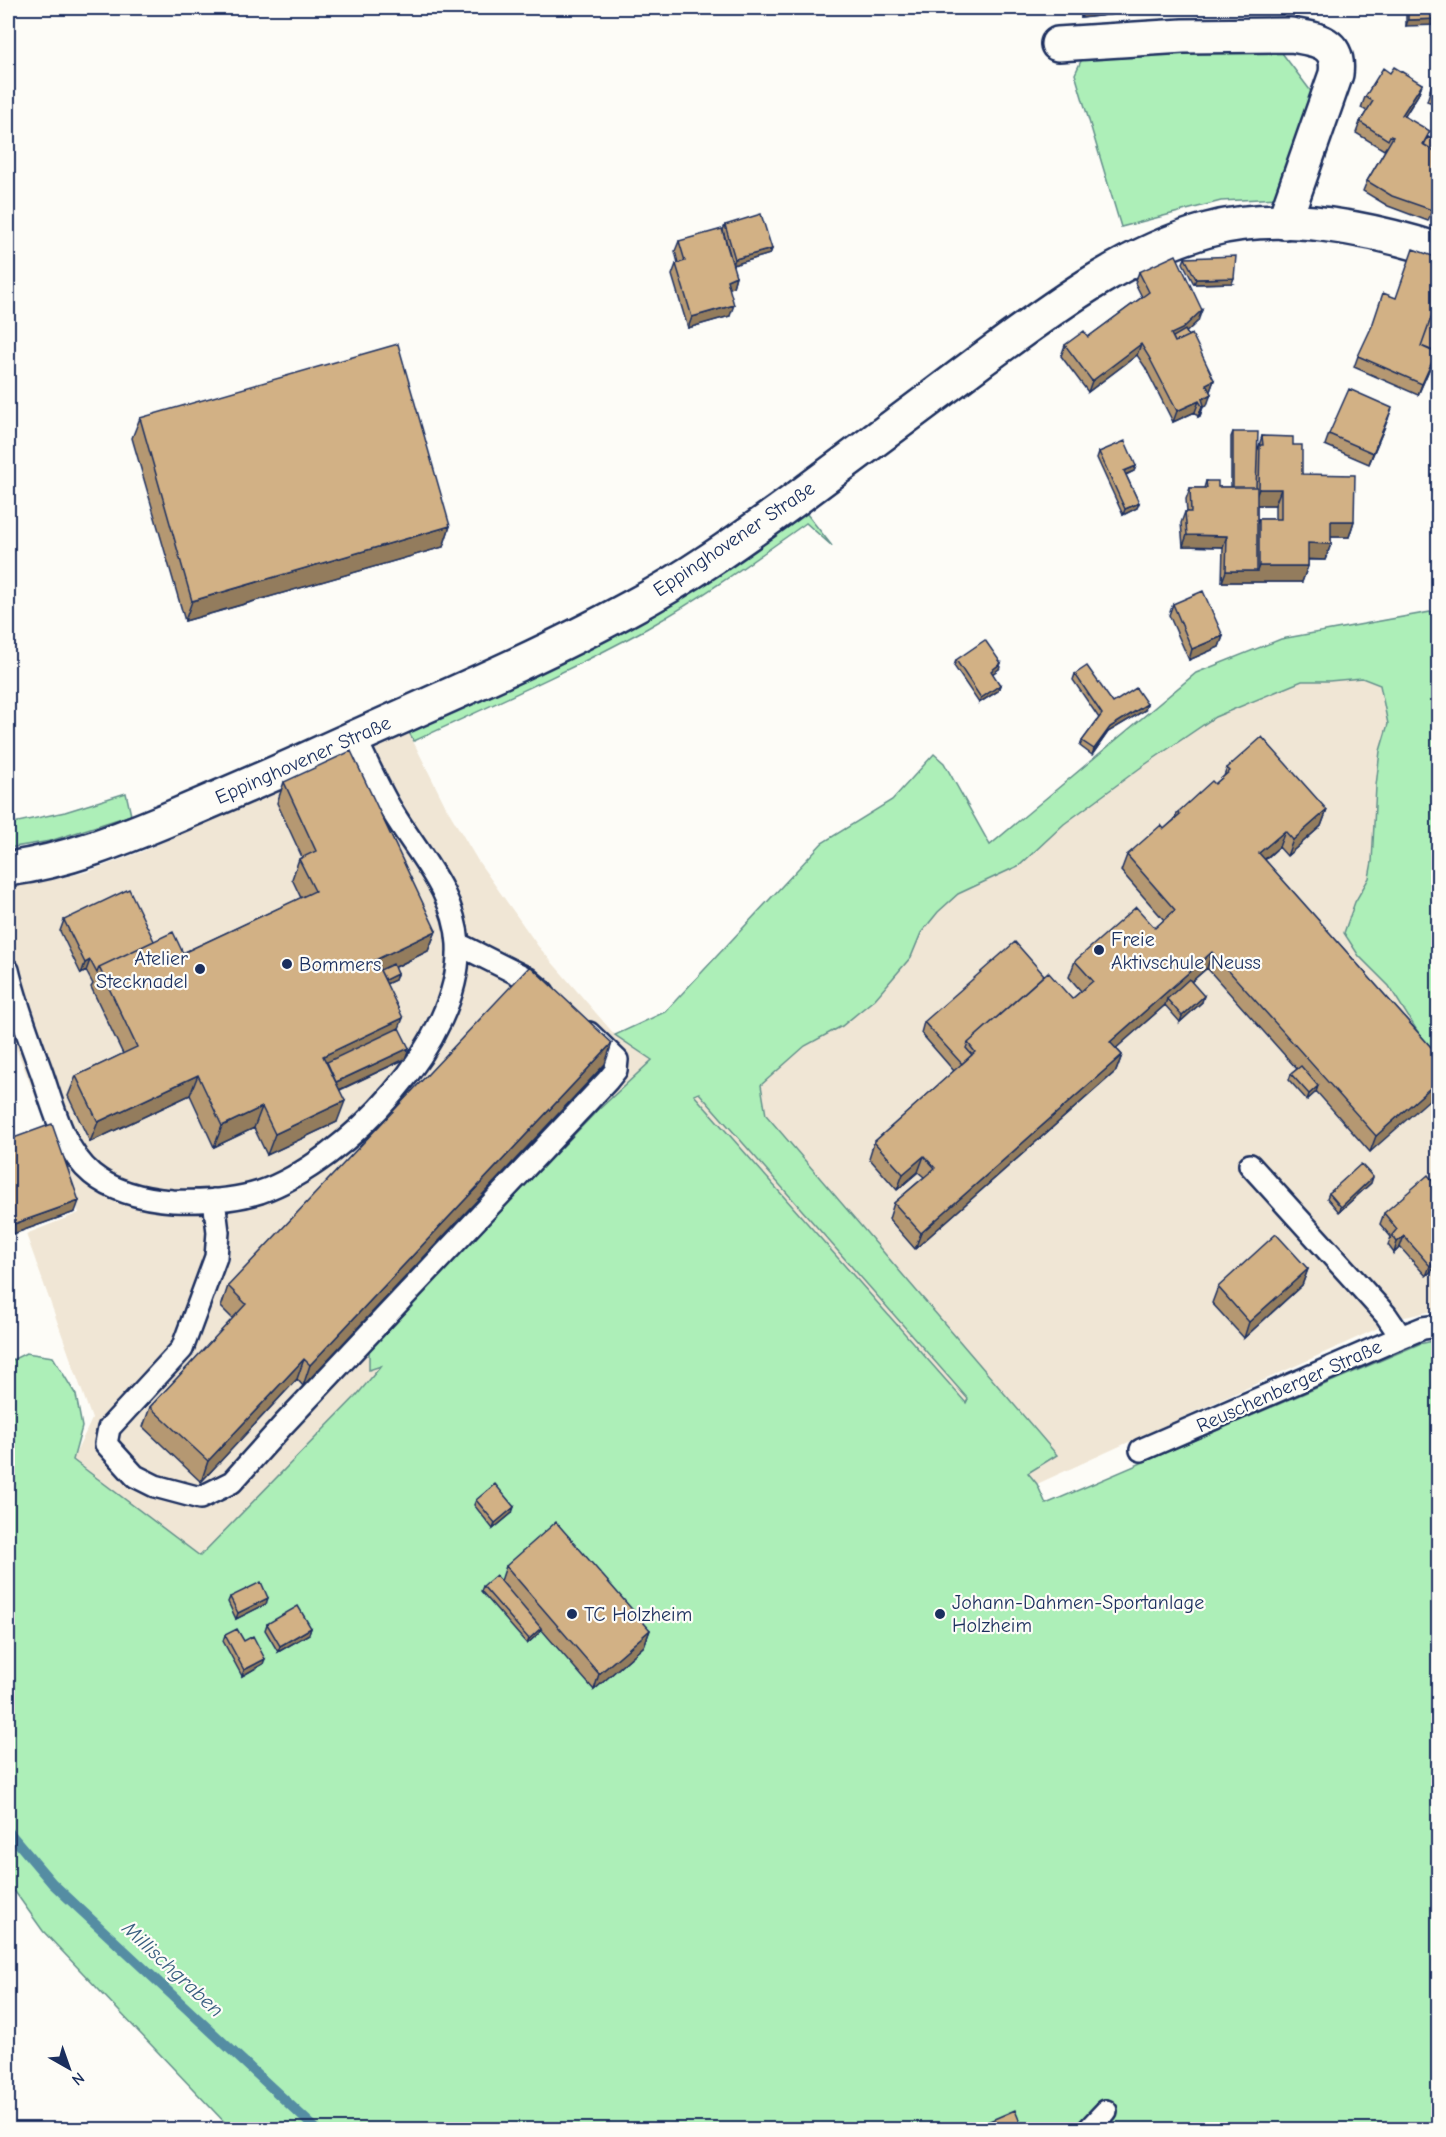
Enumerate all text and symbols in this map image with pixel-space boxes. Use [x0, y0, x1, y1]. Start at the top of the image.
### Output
street label: Eppinghovener Straße [649, 476, 819, 602]
street label: Eppinghovener Straße [212, 711, 394, 809]
place label: Freie Aktivschule Neuss [1111, 928, 1261, 974]
marker: Freie Aktivschule Neuss [1092, 943, 1106, 957]
place label: Atelier Stecknadel [96, 947, 188, 993]
place label: Bommers [299, 953, 381, 976]
marker: Bommers [280, 957, 294, 971]
marker: Atelier Stecknadel [193, 962, 207, 976]
street label: Reuschenberger Straße [1193, 1335, 1385, 1437]
place label: Johann-Dahmen-Sportanlage Holzheim [952, 1591, 1204, 1637]
place label: TC Holzheim [584, 1603, 692, 1626]
marker: TC Holzheim [565, 1607, 579, 1621]
marker: Johann-Dahmen-Sportanlage Holzheim [933, 1607, 947, 1621]
water label: Millischgraben [117, 1915, 229, 2022]
north arrow [39, 2038, 99, 2098]
text: N [68, 2068, 88, 2089]

